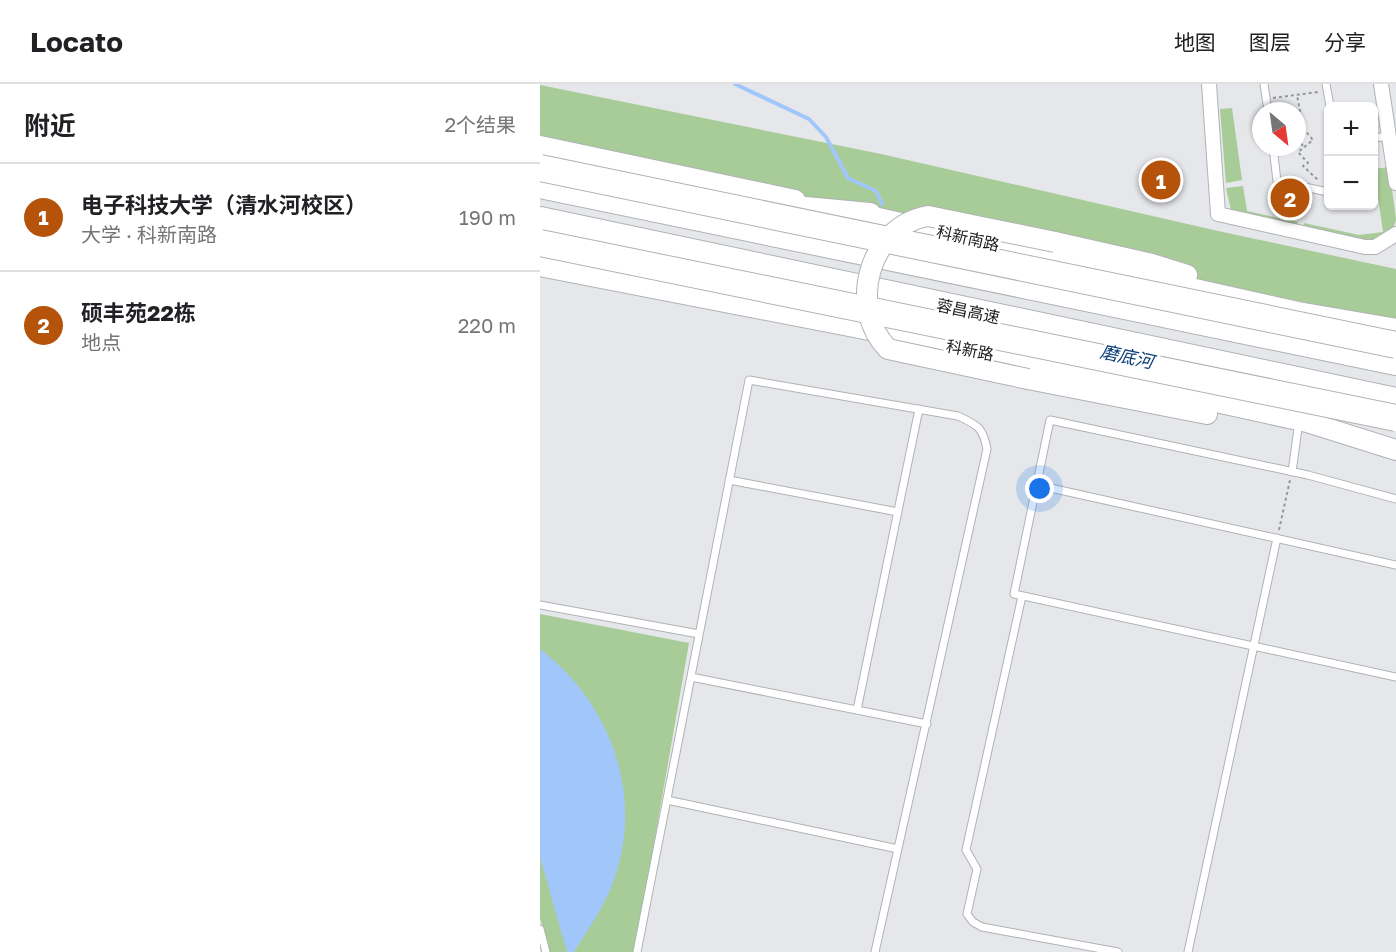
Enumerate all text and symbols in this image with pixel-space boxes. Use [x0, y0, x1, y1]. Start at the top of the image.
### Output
text: Locato [30, 25, 123, 58]
text: 地图 [1174, 29, 1216, 55]
text: 图层 [1249, 29, 1291, 55]
text: 分享 [1324, 29, 1366, 55]
north arrow [1252, 102, 1306, 156]
map controls [1324, 102, 1378, 210]
button: + [1324, 102, 1378, 156]
text: 附近 [24, 110, 76, 141]
text: 2个结果 [444, 112, 516, 136]
button: − [1324, 156, 1378, 210]
pin: 1 [1142, 158, 1180, 202]
pin: 2 [1270, 176, 1310, 220]
text: 电子科技大学（清水河校区） [81, 191, 367, 218]
text: 1 [38, 205, 49, 229]
text: 190 m [459, 205, 516, 229]
street label: 科新南路 [935, 221, 1001, 255]
text: 大学 · 科新南路 [81, 222, 217, 246]
street label: 蓉昌高速 [935, 295, 1001, 327]
text: 硕丰苑22栋 [81, 299, 196, 326]
text: 2 [37, 313, 50, 337]
text: 220 m [458, 313, 516, 337]
text: 地点 [81, 330, 121, 354]
street label: 科新路 [945, 336, 995, 364]
water label: 磨底河 [1098, 340, 1159, 373]
your location [1025, 474, 1054, 503]

